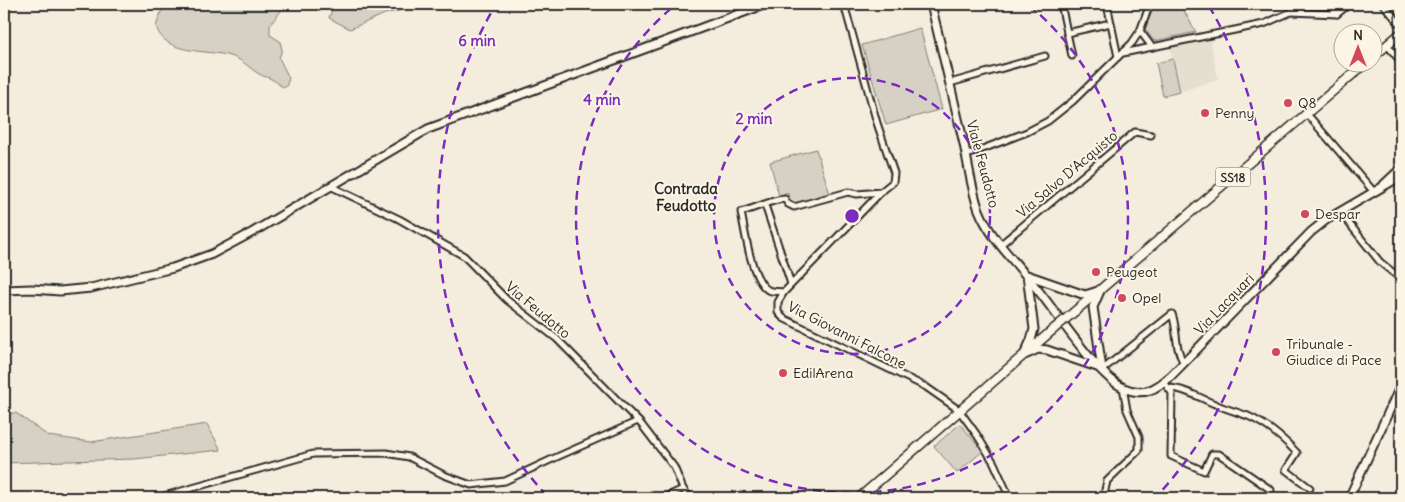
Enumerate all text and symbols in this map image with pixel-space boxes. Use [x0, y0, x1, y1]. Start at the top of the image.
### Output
north arrow [1332, 22, 1382, 72]
text: N [1353, 26, 1363, 44]
text: 6 min [458, 31, 496, 50]
text: 4 min [583, 90, 621, 109]
place label: Q8 [1298, 94, 1317, 112]
marker: Q8 [1282, 97, 1294, 109]
place label: Penny [1215, 104, 1255, 122]
marker: Penny [1199, 107, 1211, 119]
text: 2 min [736, 109, 773, 128]
street label: Viale Feudotto [963, 118, 1003, 210]
street label: Via Salvo D'Acquisto [1013, 126, 1121, 221]
road number: SS18 [1216, 168, 1250, 186]
district label: Contrada Feudotto [654, 179, 718, 215]
place label: Despar [1315, 205, 1361, 223]
centre of rings [843, 207, 861, 225]
marker: Despar [1299, 208, 1311, 220]
place label: Peugeot [1106, 263, 1158, 281]
marker: Peugeot [1090, 266, 1102, 278]
street label: Via Lacquari [1190, 270, 1258, 338]
street label: Via Feudotto [502, 278, 574, 342]
place label: Opel [1132, 289, 1162, 307]
marker: Opel [1116, 292, 1128, 304]
street label: Via Giovanni Falcone [785, 297, 909, 373]
place label: Tribunale - Giudice di Pace [1286, 335, 1382, 369]
marker: Tribunale - Giudice di Pace [1270, 346, 1282, 358]
place label: EdilArena [793, 364, 853, 382]
marker: EdilArena [777, 367, 789, 379]

